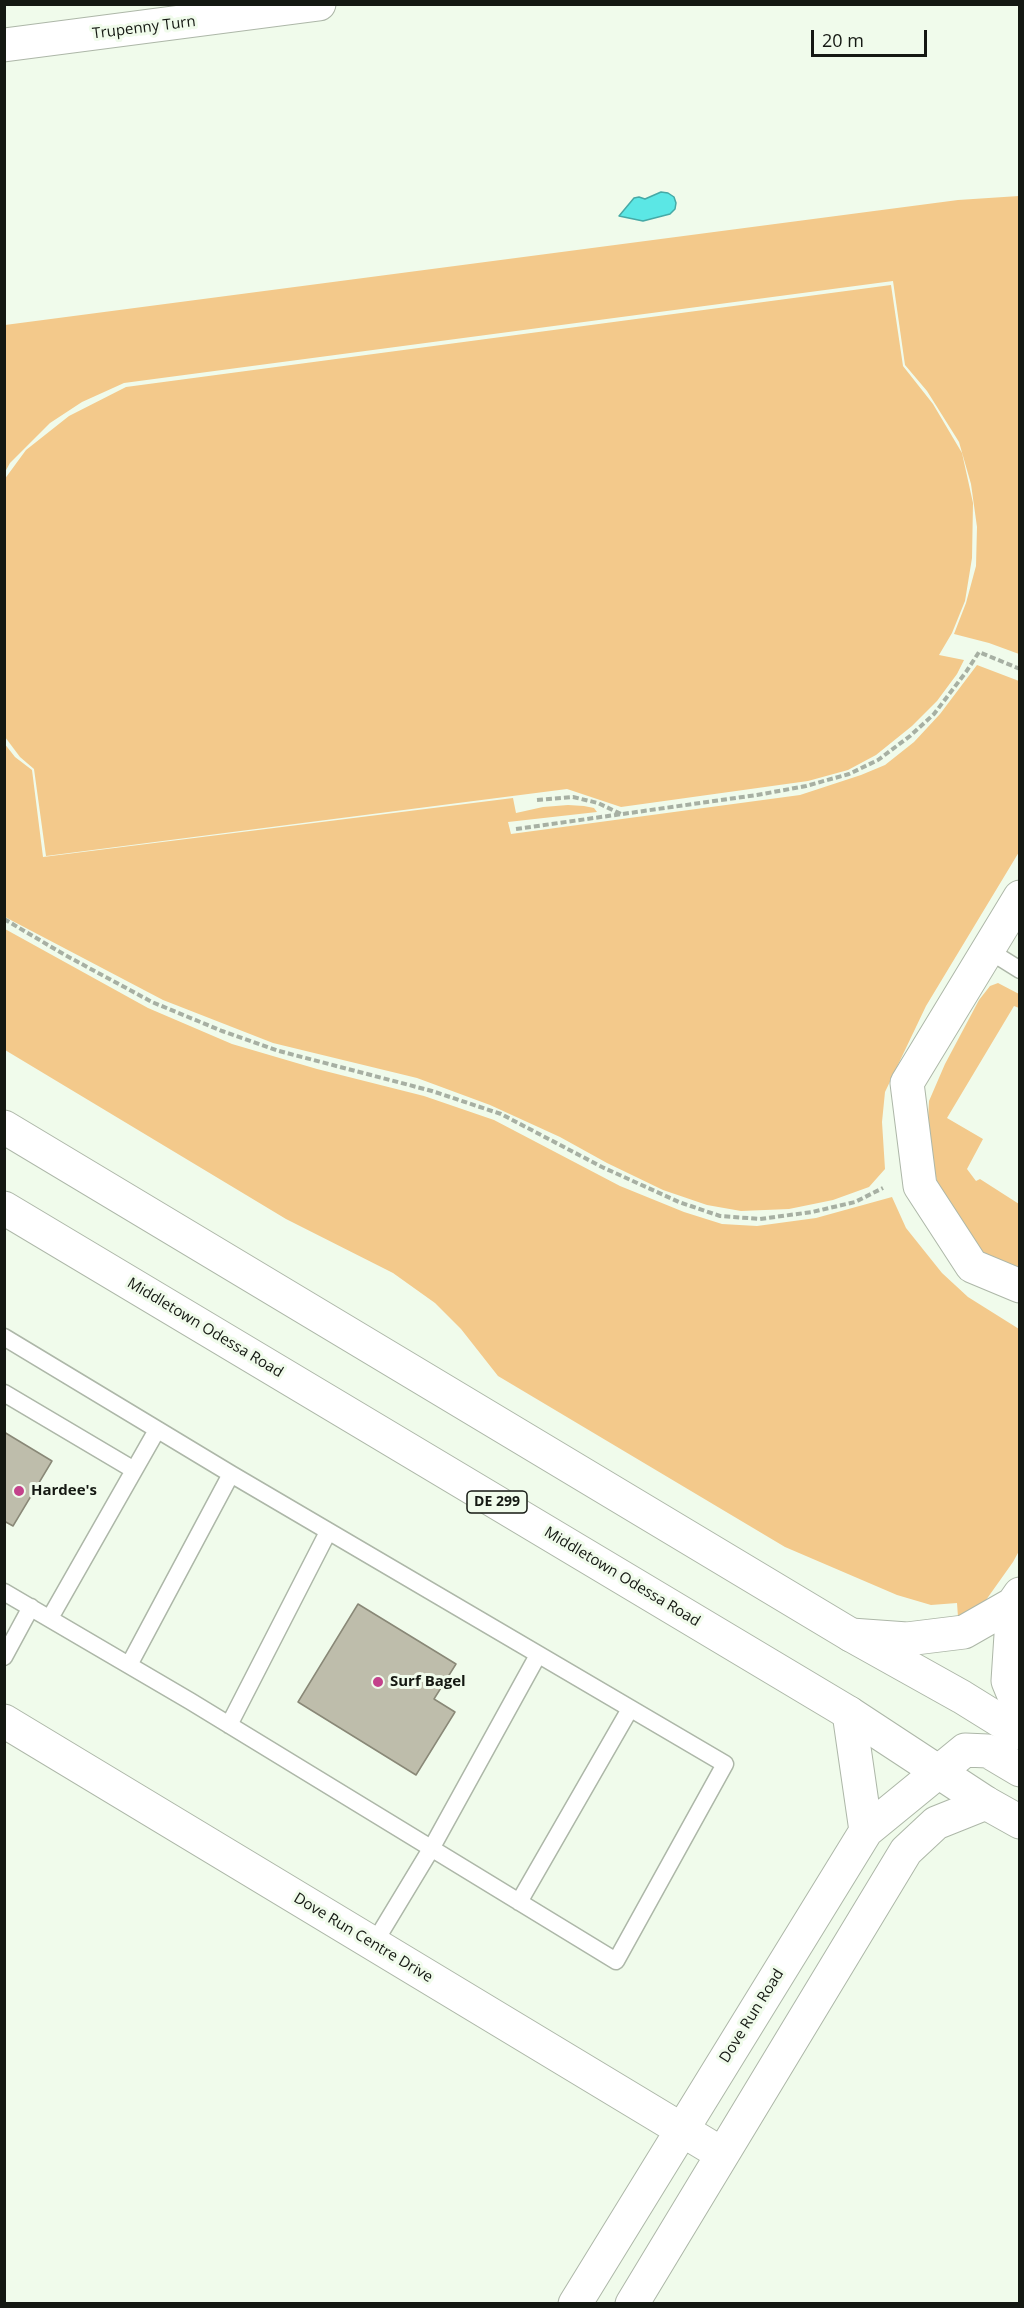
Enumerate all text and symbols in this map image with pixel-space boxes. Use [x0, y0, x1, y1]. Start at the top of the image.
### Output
street label: Trupenny Turn [91, 13, 197, 43]
scale bar [814, 18, 930, 56]
text: 20 m [822, 28, 864, 52]
street label: Middletown Odessa Road [124, 1274, 286, 1382]
place label: Hardee's [31, 1482, 97, 1500]
marker: Hardee's [12, 1484, 26, 1498]
road number: DE 299 [467, 1491, 527, 1513]
street label: Middletown Odessa Road [541, 1523, 703, 1631]
place label: Surf Bagel [390, 1673, 466, 1691]
marker: Surf Bagel [371, 1675, 385, 1689]
street label: Dove Run Centre Drive [290, 1889, 436, 1987]
street label: Dove Run Road [716, 1966, 788, 2066]

